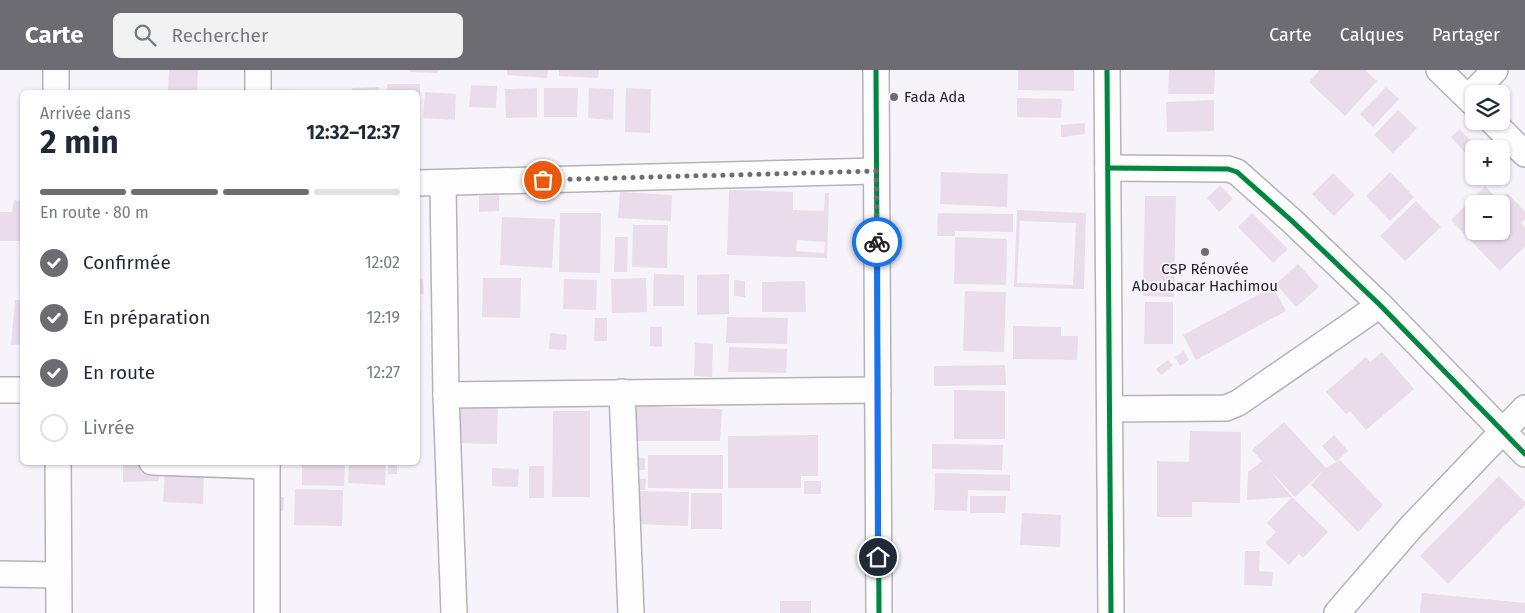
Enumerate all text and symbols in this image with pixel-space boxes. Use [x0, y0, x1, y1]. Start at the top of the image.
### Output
search box [113, 13, 463, 58]
text: Carte [25, 21, 83, 49]
icon: search [131, 21, 159, 49]
text: Rechercher [171, 24, 268, 47]
text: Carte [1269, 24, 1312, 46]
text: Calques [1340, 24, 1404, 46]
text: Partager [1432, 24, 1500, 46]
map controls [1465, 85, 1510, 240]
button: layers [1465, 85, 1510, 130]
place label: Fada Ada [904, 88, 965, 106]
marker: Fada Ada [888, 91, 900, 103]
text: Arrivée dans [40, 104, 131, 123]
text: 12:32–12:37 [306, 121, 400, 144]
text: 2 min [40, 123, 119, 161]
button: + [1465, 140, 1510, 185]
pin [522, 159, 564, 201]
icon: bag [529, 166, 557, 194]
button: − [1465, 195, 1510, 240]
text: En route · 80 m [40, 203, 149, 222]
courier [852, 217, 902, 267]
icon: bike [863, 228, 891, 256]
marker: CSP Rénovée Aboubacar Hachimou [1199, 246, 1211, 258]
icon: check [40, 249, 68, 277]
text: Confirmée [83, 251, 171, 274]
text: 12:02 [365, 253, 400, 272]
place label: CSP Rénovée Aboubacar Hachimou [1132, 260, 1278, 295]
icon: check [40, 304, 68, 332]
text: En préparation [83, 306, 210, 329]
text: 12:19 [367, 308, 400, 327]
icon: check [40, 359, 68, 387]
text: En route [83, 361, 155, 384]
text: 12:27 [366, 363, 400, 382]
text: Livrée [83, 416, 135, 439]
pin [857, 536, 899, 578]
icon: home [864, 543, 892, 571]

